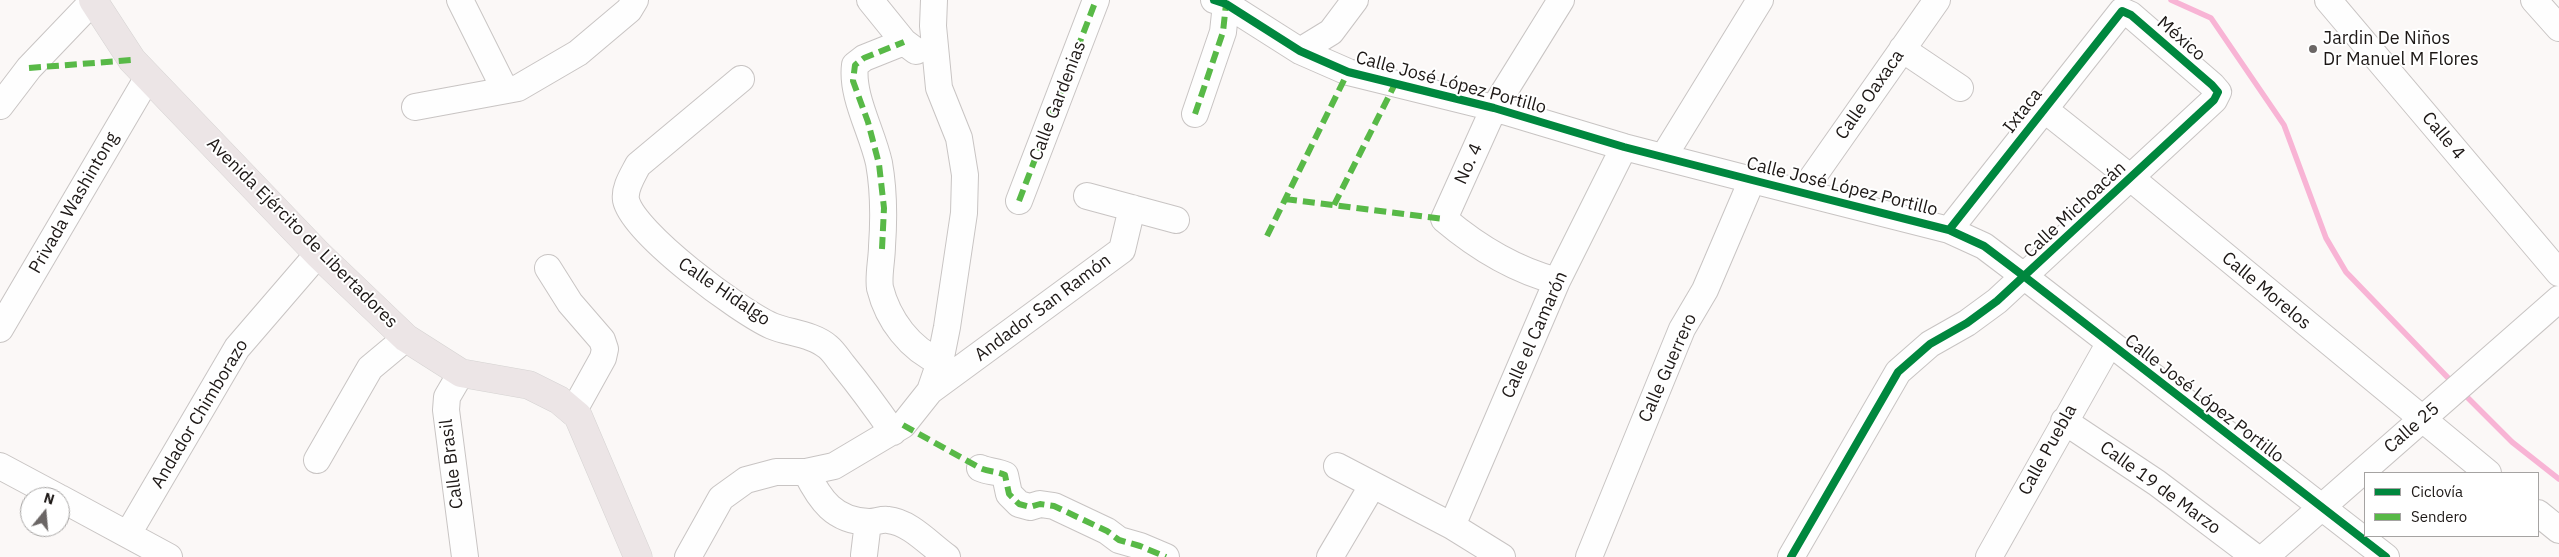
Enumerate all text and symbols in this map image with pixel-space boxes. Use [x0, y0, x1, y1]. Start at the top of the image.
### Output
street label: México [2152, 12, 2210, 66]
place label: Jardin De Niños Dr Manuel M Flores [2323, 28, 2479, 70]
street label: Calle Gardenias [1025, 38, 1091, 164]
marker: Jardin De Niños Dr Manuel M Flores [2307, 43, 2319, 55]
street label: Calle Oaxaca [1831, 46, 1909, 144]
street label: Calle José López Portillo [1353, 47, 1549, 119]
street label: Ixtaca [1999, 84, 2047, 138]
street label: Calle 4 [2417, 108, 2469, 164]
street label: Privada Washintong [25, 128, 123, 278]
street label: Avenida Ejército de Libertadores [202, 133, 402, 333]
street label: No. 4 [1451, 140, 1487, 188]
street label: Calle José López Portillo [1744, 153, 1940, 221]
street label: Calle Michoacán [2020, 157, 2130, 263]
street label: Calle Morelos [2217, 248, 2315, 334]
street label: Andador San Ramón [971, 250, 1115, 366]
street label: Calle Hidalgo [674, 253, 774, 331]
street label: Calle el Camarón [1497, 268, 1573, 402]
street label: Calle Guerrero [1634, 310, 1702, 426]
street label: Calle José López Portillo [2120, 330, 2288, 468]
street label: Andador Chimborazo [147, 336, 253, 492]
street label: Calle 25 [2380, 398, 2444, 458]
street label: Calle Puebla [2014, 401, 2082, 499]
street label: Calle Brasil [436, 418, 468, 510]
street label: Calle 19 de Marzo [2095, 437, 2225, 539]
legend [2364, 472, 2539, 537]
text: Ciclovía [2411, 482, 2463, 501]
north arrow [20, 487, 70, 537]
text: N [42, 489, 57, 509]
text: Sendero [2411, 507, 2467, 526]

